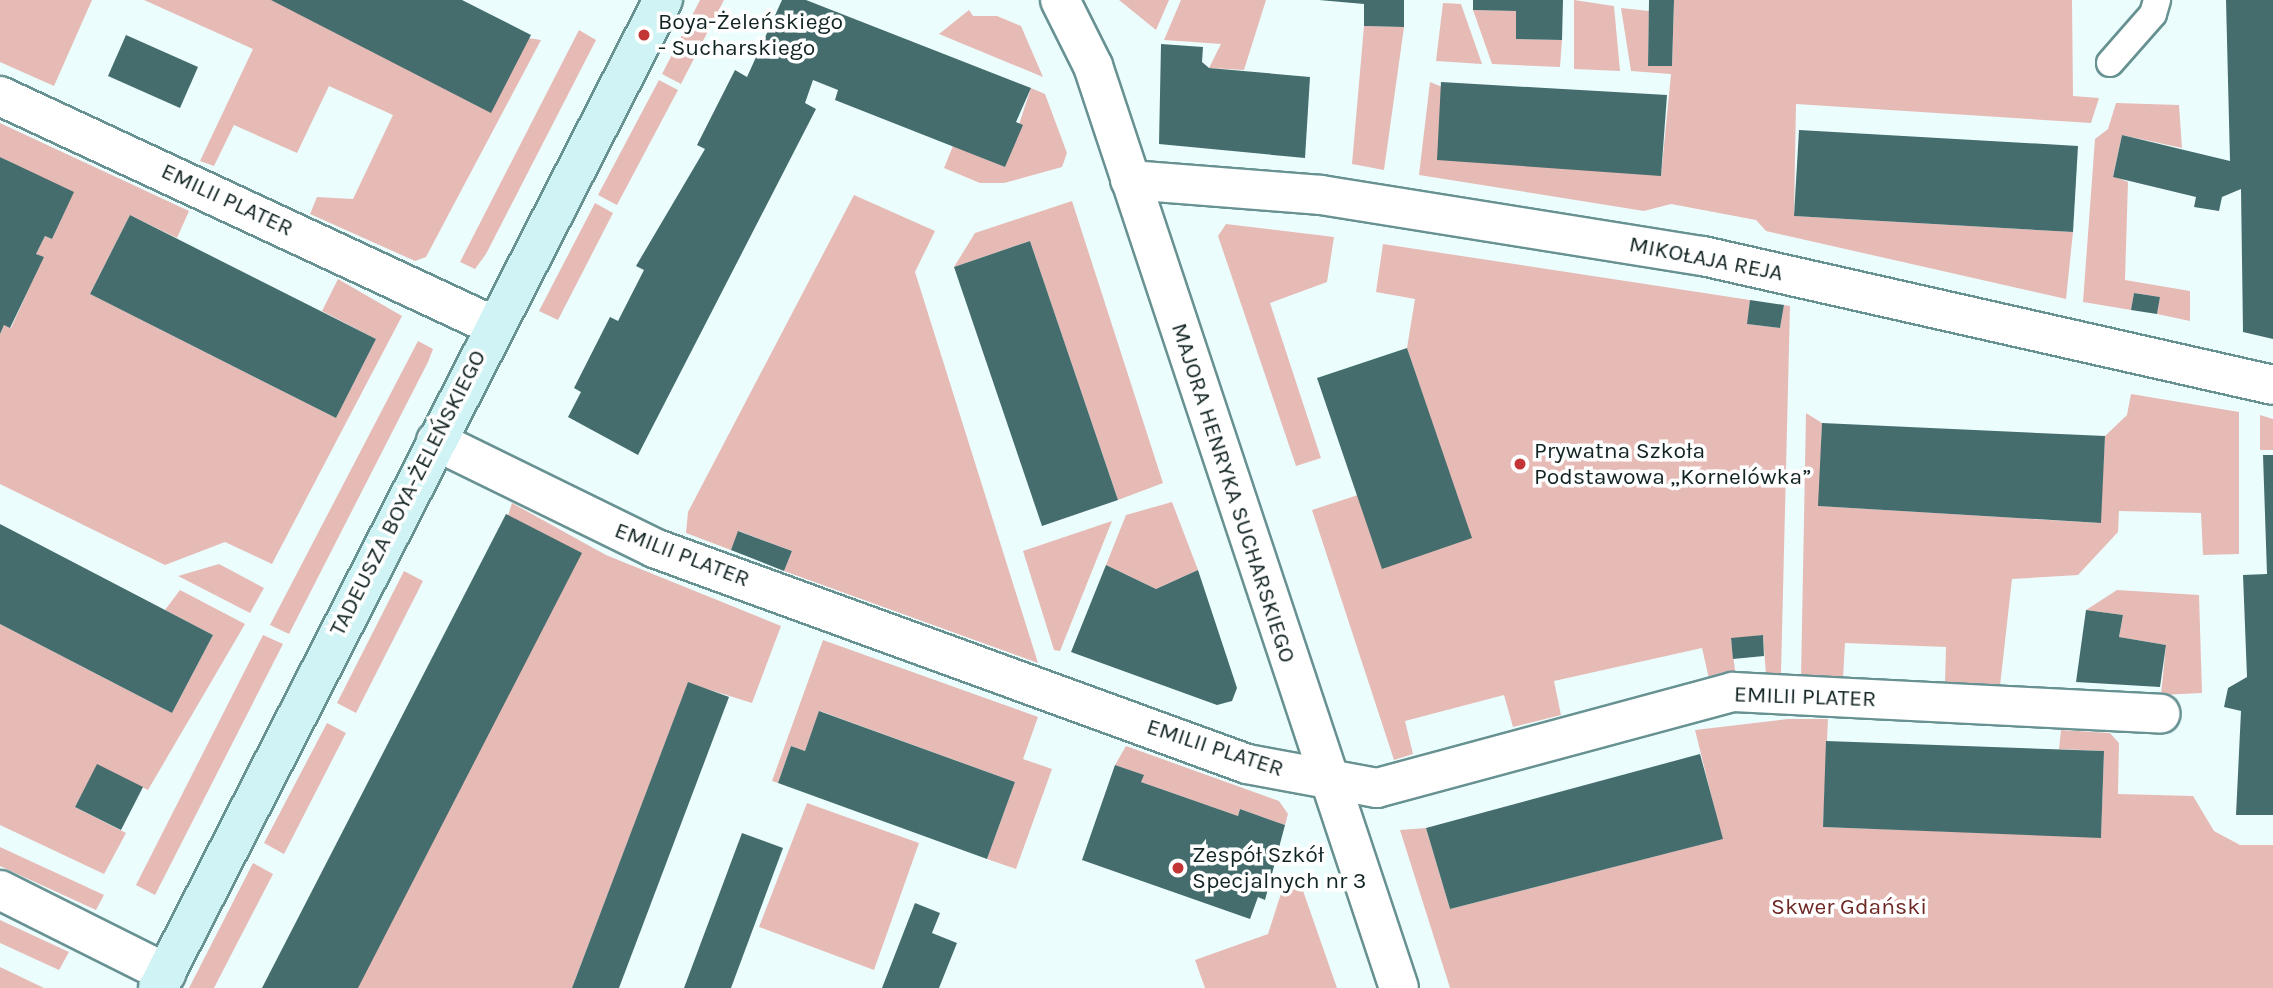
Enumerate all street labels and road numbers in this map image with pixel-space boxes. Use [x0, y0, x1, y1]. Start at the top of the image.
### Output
street label: EMILII PLATER [157, 157, 297, 243]
street label: MIKOŁAJA REJA [1627, 231, 1785, 287]
street label: MAJORA HENRYKA SUCHARSKIEGO [1165, 320, 1301, 666]
street label: TADEUSZA BOYA-ŻELEŃSKIEGO [324, 346, 492, 640]
street label: EMILII PLATER [611, 517, 753, 593]
street label: EMILII PLATER [1733, 681, 1877, 713]
street label: EMILII PLATER [1143, 713, 1287, 783]

